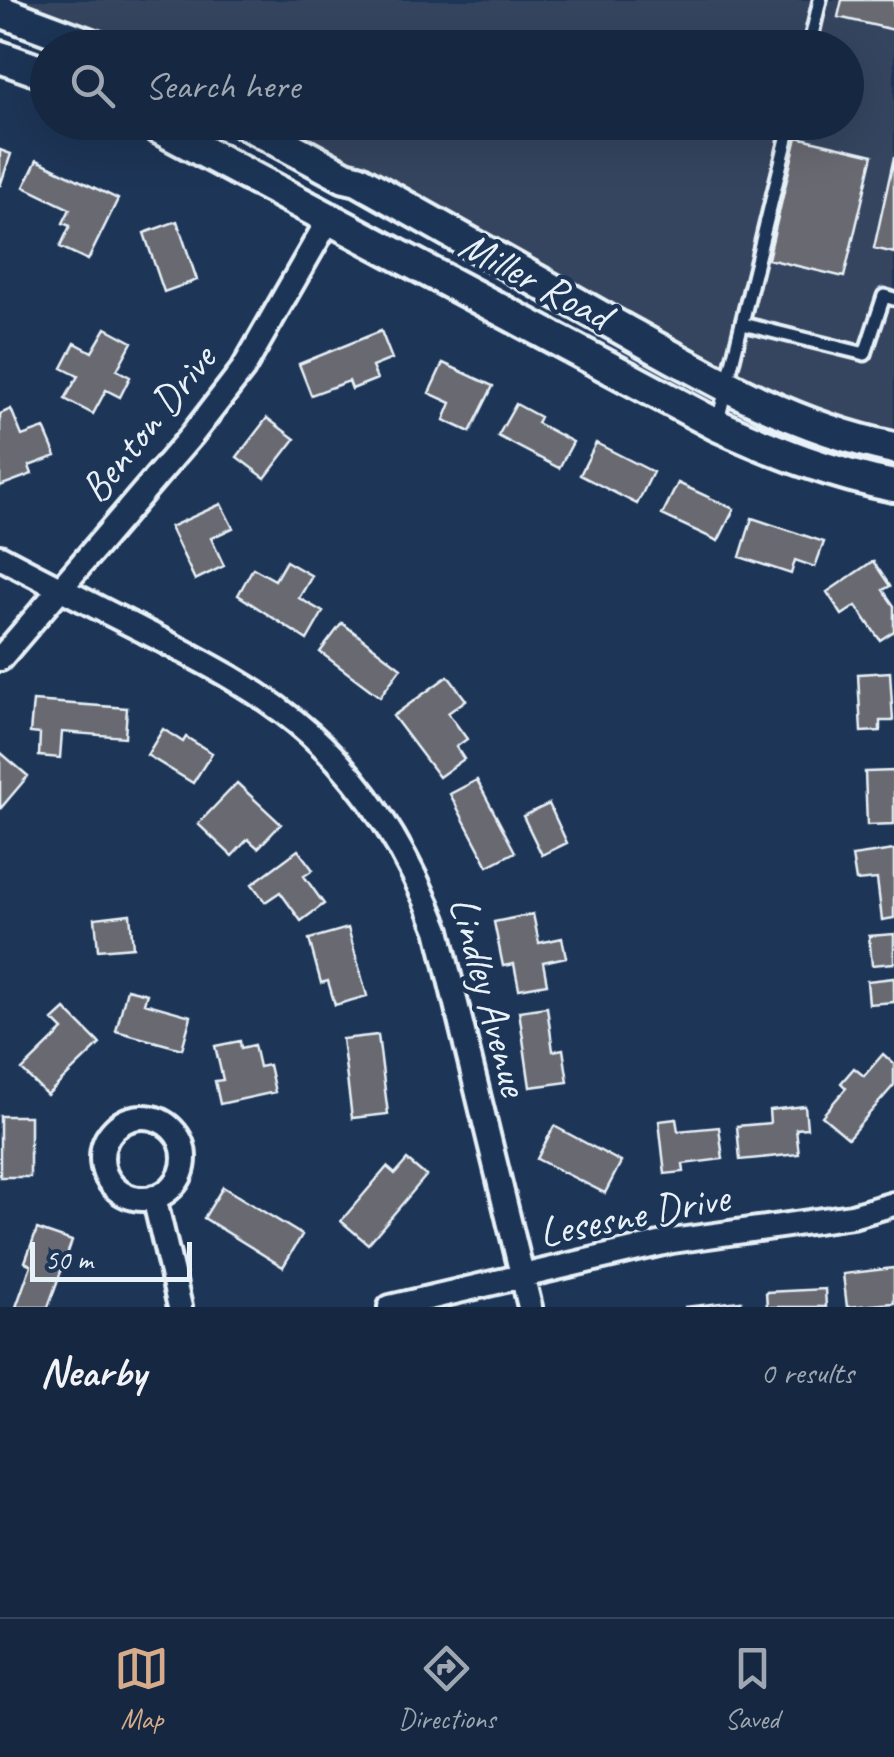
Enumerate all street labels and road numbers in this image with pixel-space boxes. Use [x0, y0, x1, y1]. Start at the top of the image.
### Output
street label: Miller Road [450, 218, 625, 345]
street label: Benton Drive [68, 332, 230, 513]
street label: Lindley Avenue [437, 891, 542, 1103]
street label: Lesesne Drive [535, 1170, 736, 1259]

